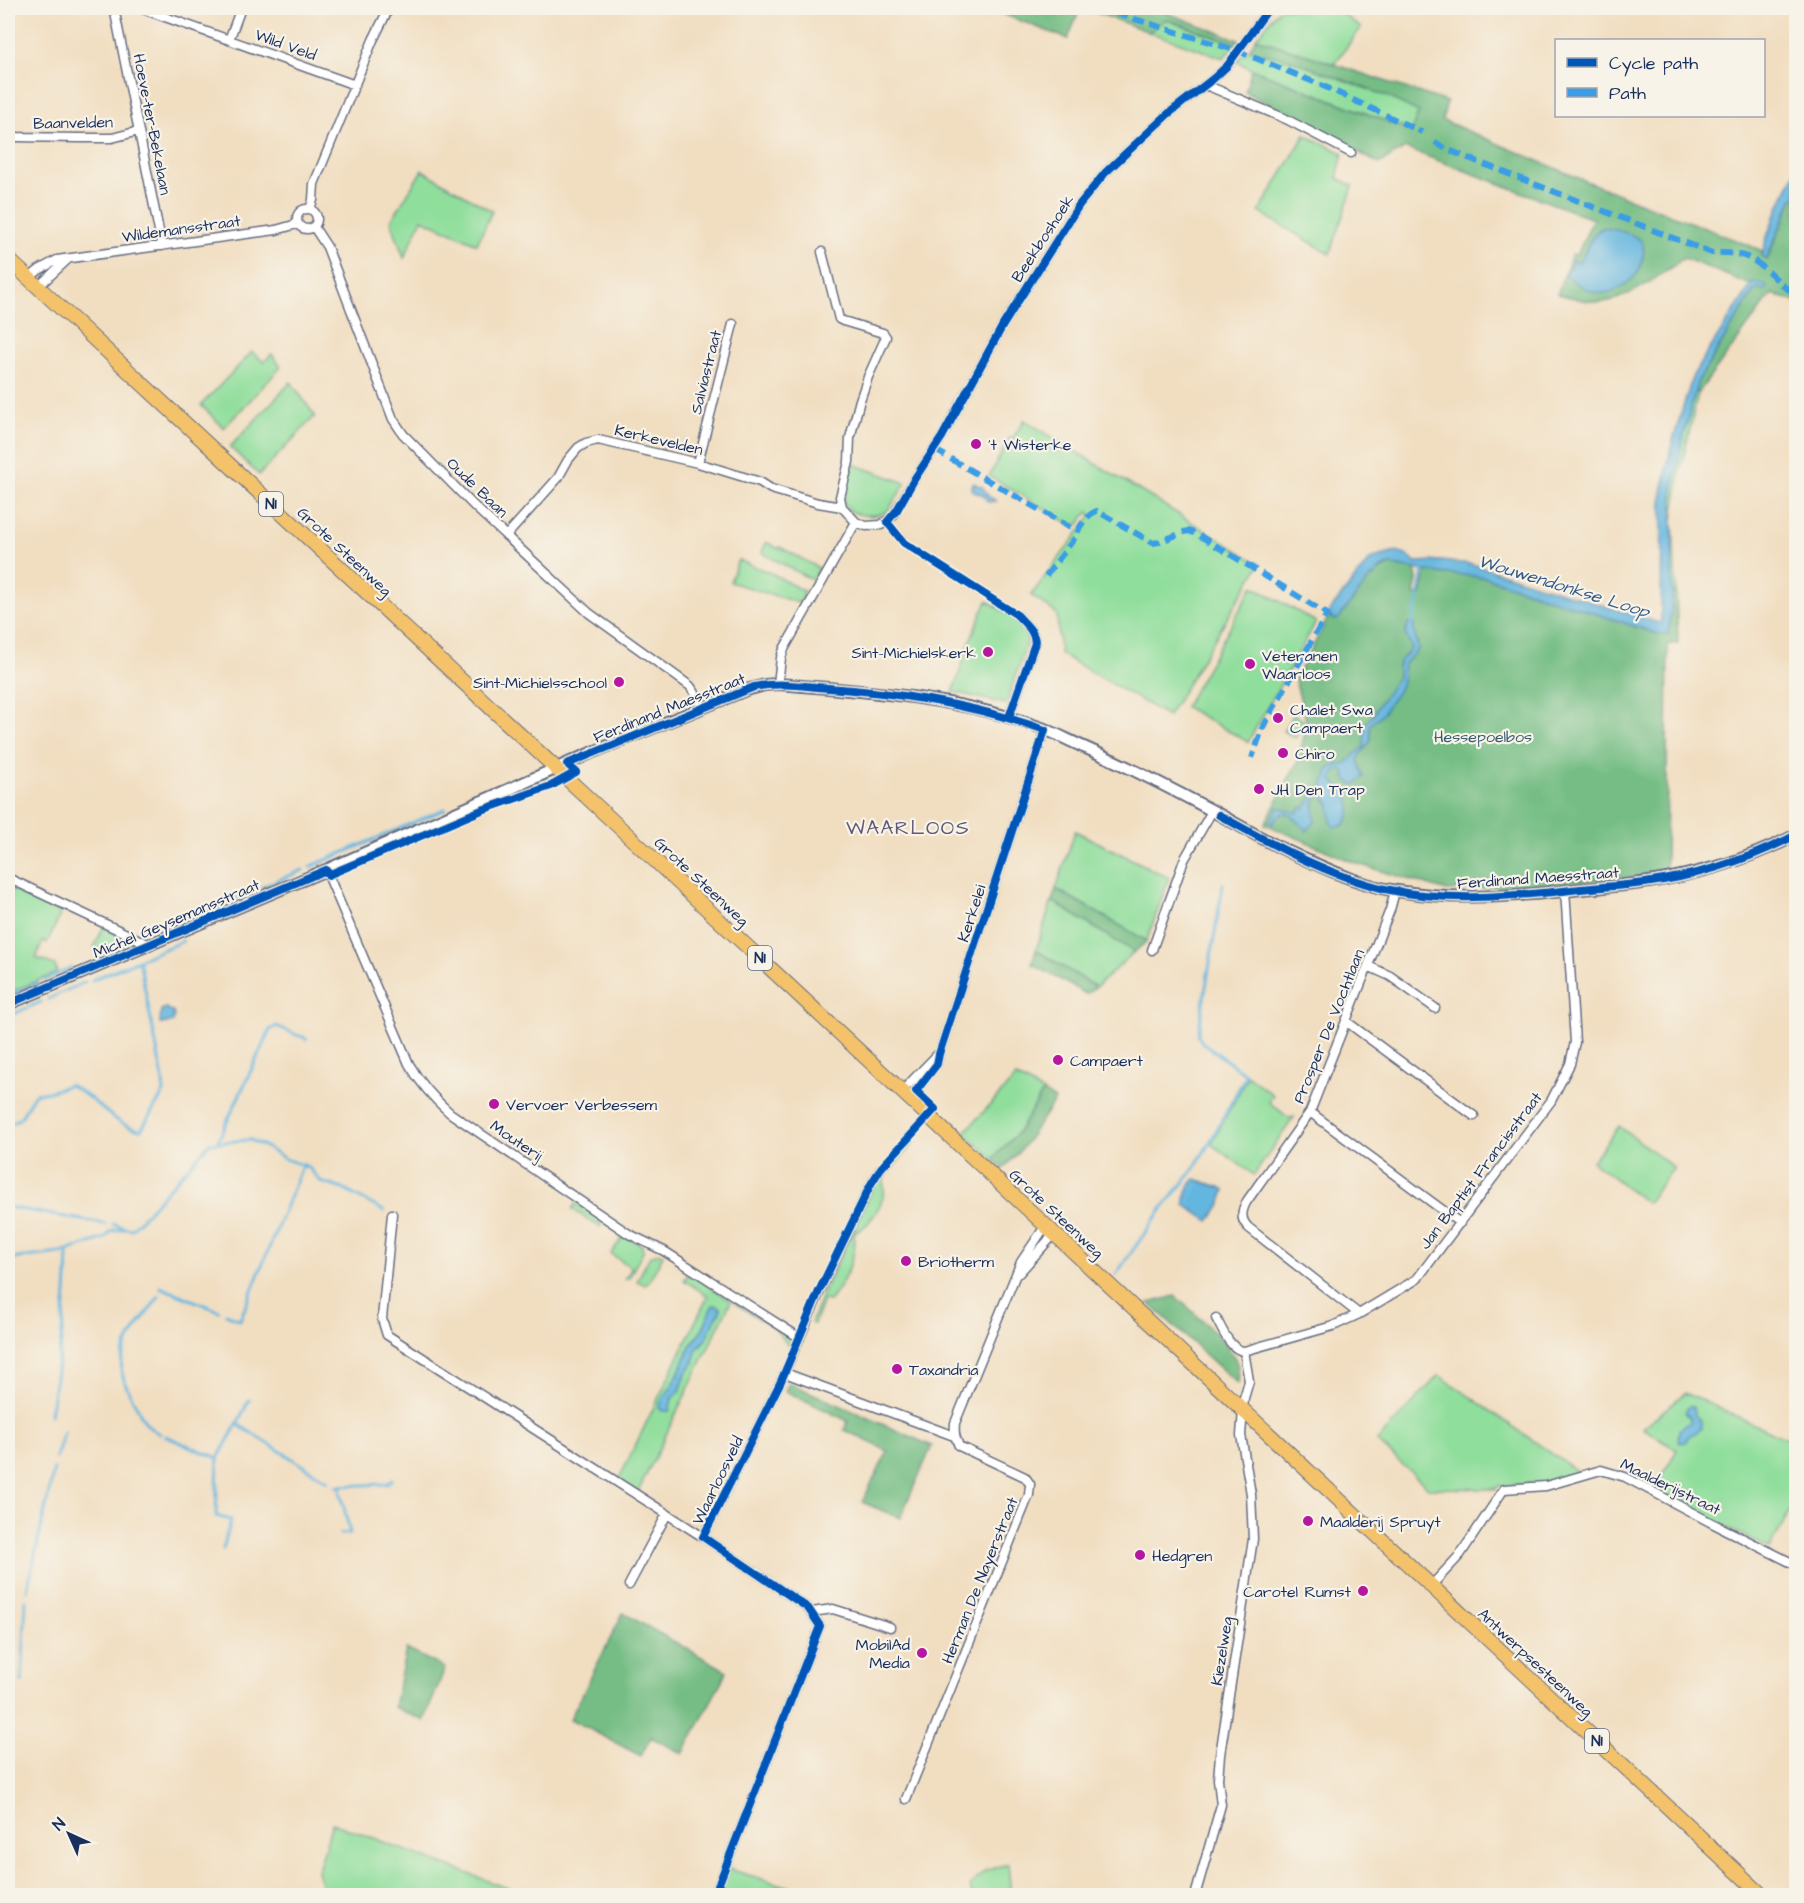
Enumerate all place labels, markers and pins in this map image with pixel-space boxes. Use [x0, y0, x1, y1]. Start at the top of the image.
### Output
place label: 't Wisterke [988, 434, 1072, 456]
marker: 't Wisterke [969, 437, 983, 451]
place label: Sint-Michielskerk [851, 642, 976, 664]
marker: Sint-Michielskerk [981, 645, 995, 659]
place label: Veteranen Waarloos [1262, 645, 1337, 685]
marker: Veteranen Waarloos [1243, 657, 1257, 671]
place label: Sint-Michielsschool [473, 672, 607, 694]
marker: Sint-Michielsschool [612, 675, 626, 689]
place label: Chalet Swa Campaert [1290, 699, 1373, 739]
marker: Chalet Swa Campaert [1271, 711, 1285, 725]
place label: Chiro [1295, 743, 1335, 765]
marker: Chiro [1276, 746, 1290, 760]
place label: JH Den Trap [1271, 779, 1365, 801]
marker: JH Den Trap [1252, 782, 1266, 796]
place label: Campaert [1070, 1050, 1143, 1072]
marker: Campaert [1051, 1053, 1065, 1067]
place label: Vervoer Verbessem [506, 1094, 658, 1116]
marker: Vervoer Verbessem [487, 1097, 501, 1111]
place label: Briotherm [918, 1251, 995, 1273]
marker: Briotherm [899, 1254, 913, 1268]
place label: Taxandria [909, 1359, 978, 1381]
marker: Taxandria [890, 1362, 904, 1376]
place label: Maalderij Spruyt [1320, 1511, 1441, 1534]
marker: Maalderij Spruyt [1301, 1514, 1315, 1528]
place label: Hedgren [1152, 1545, 1212, 1568]
marker: Hedgren [1133, 1548, 1147, 1562]
place label: Carotel Rumst [1243, 1581, 1352, 1603]
marker: Carotel Rumst [1356, 1584, 1370, 1598]
place label: MobilAd Media [855, 1634, 910, 1674]
marker: MobilAd Media [915, 1646, 929, 1660]

